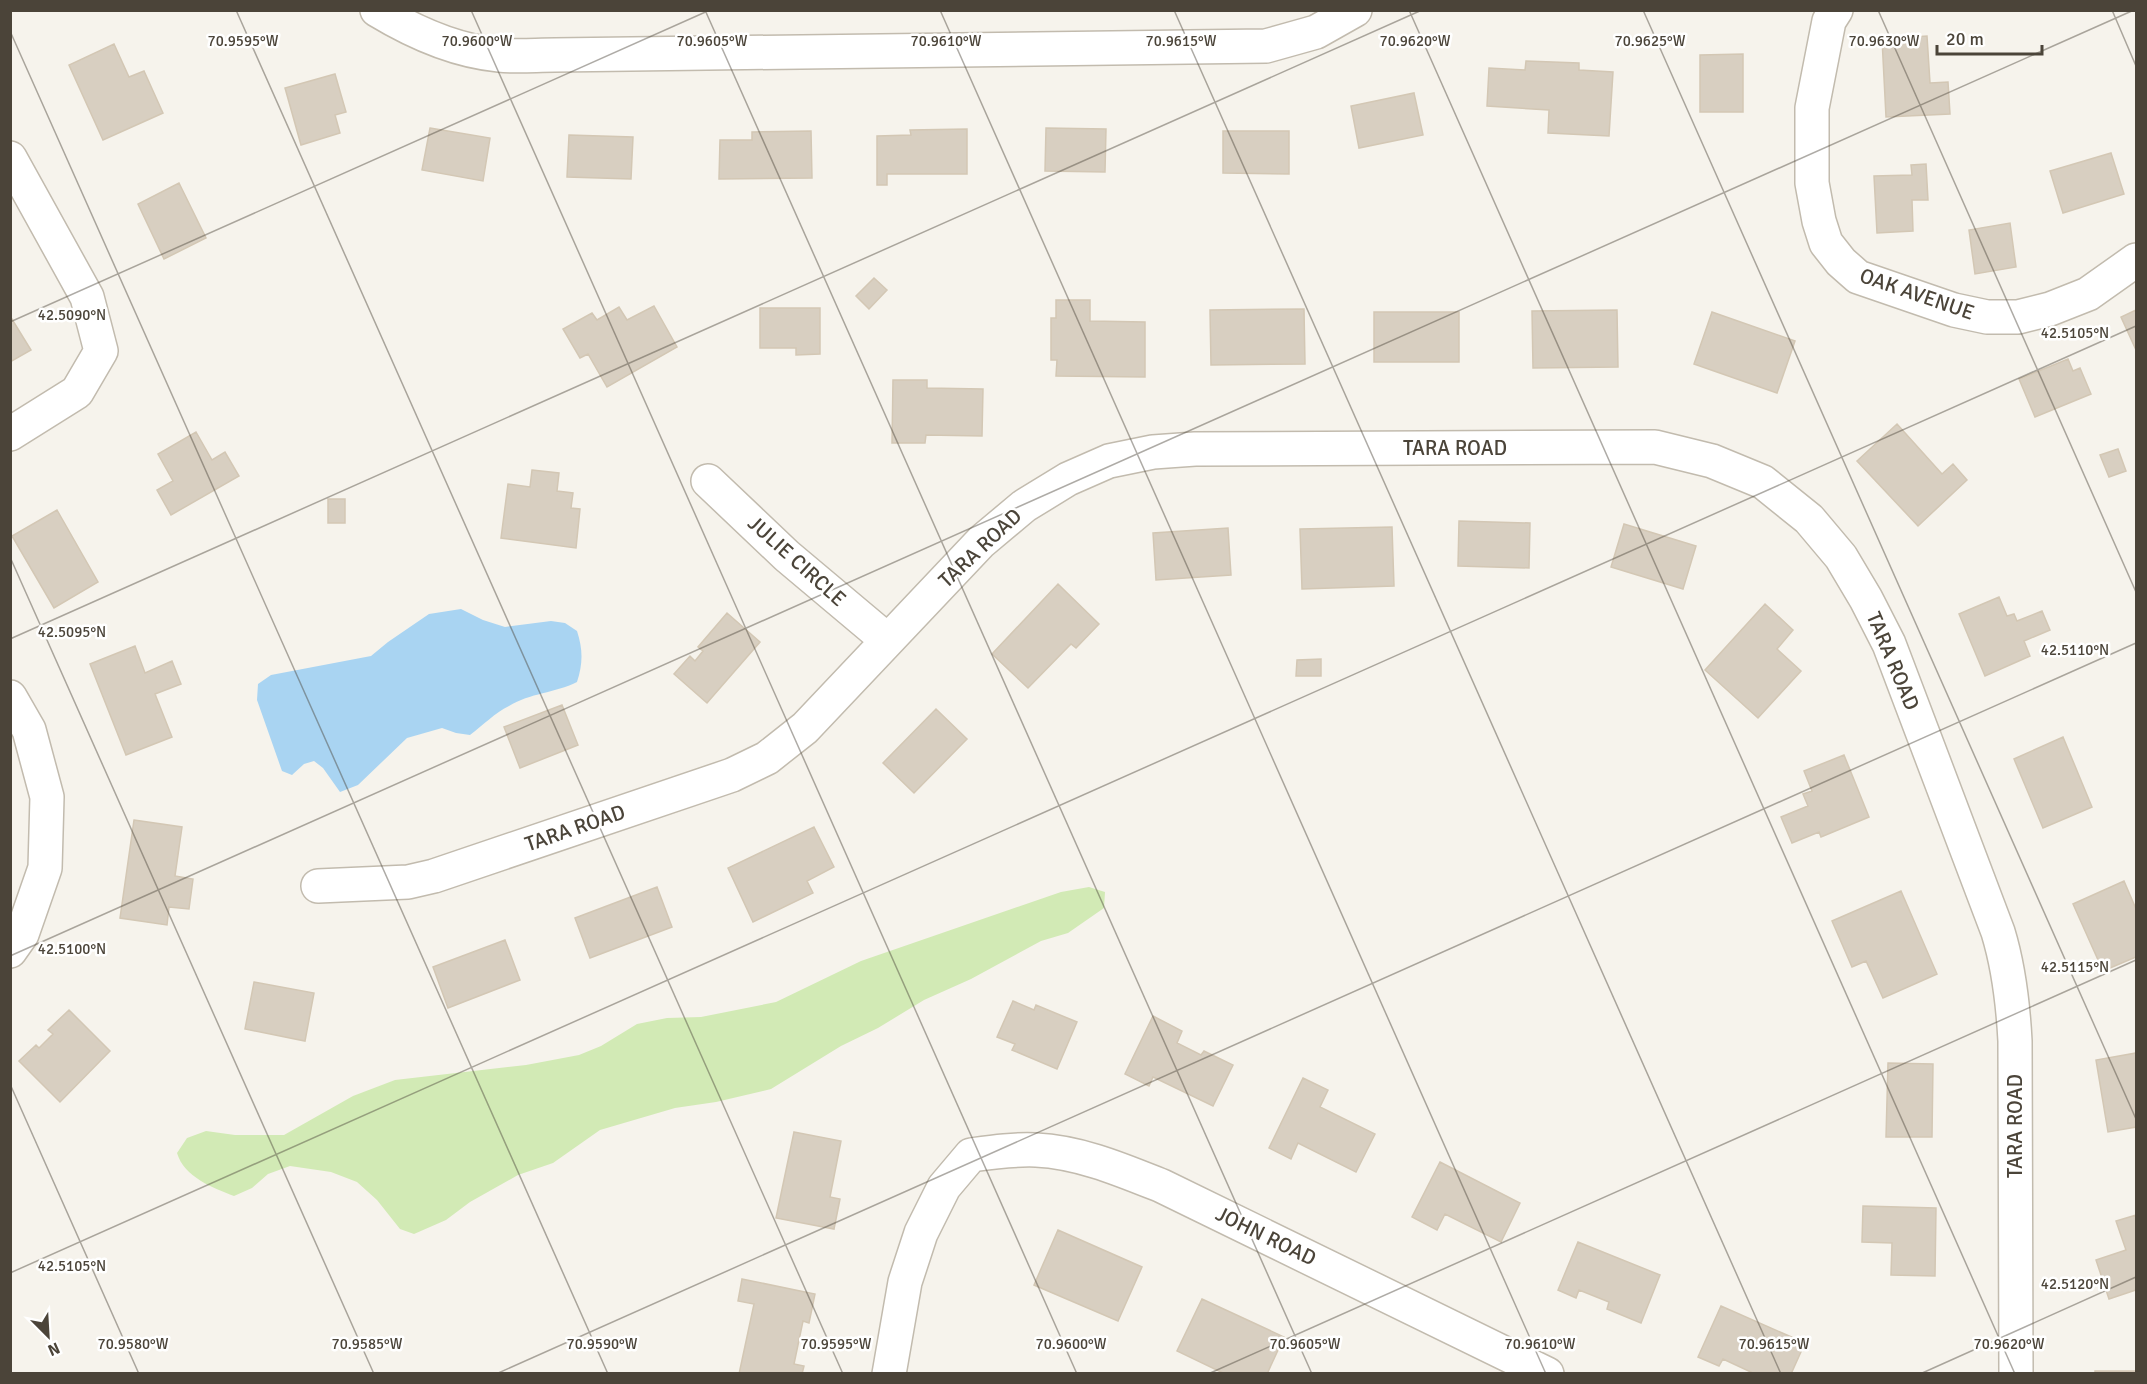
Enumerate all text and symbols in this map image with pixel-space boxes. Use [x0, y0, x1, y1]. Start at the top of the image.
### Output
scale bar [1937, 18, 2042, 56]
text: 20 m [1946, 28, 1984, 50]
text: 70.9595°W [208, 32, 279, 50]
text: 70.9600°W [442, 32, 513, 50]
text: 70.9605°W [677, 32, 748, 50]
text: 70.9610°W [911, 32, 982, 50]
text: 70.9615°W [1146, 32, 1217, 50]
text: 70.9620°W [1380, 32, 1451, 50]
text: 70.9625°W [1615, 32, 1686, 50]
text: 70.9630°W [1849, 32, 1920, 50]
street label: OAK AVENUE [1856, 262, 1978, 326]
text: 42.5090°N [38, 306, 106, 324]
text: 42.5105°N [2041, 324, 2109, 342]
street label: TARA ROAD [1403, 435, 1507, 461]
street label: TARA ROAD [933, 503, 1027, 593]
street label: JULIE CIRCLE [742, 510, 852, 612]
street label: TARA ROAD [1861, 608, 1925, 714]
text: 42.5095°N [38, 623, 106, 641]
text: 42.5110°N [2041, 641, 2109, 659]
street label: TARA ROAD [521, 799, 629, 857]
text: 42.5100°N [38, 940, 106, 958]
text: 42.5115°N [2041, 958, 2109, 976]
street label: TARA ROAD [2002, 1074, 2028, 1178]
street label: JOHN ROAD [1212, 1201, 1320, 1271]
text: 42.5105°N [38, 1257, 106, 1275]
text: 42.5120°N [2041, 1275, 2109, 1293]
north arrow [18, 1306, 78, 1366]
text: 70.9580°W [98, 1335, 169, 1353]
text: 70.9585°W [332, 1335, 403, 1353]
text: 70.9590°W [567, 1335, 638, 1353]
text: 70.9595°W [801, 1335, 872, 1353]
text: 70.9600°W [1036, 1335, 1107, 1353]
text: 70.9605°W [1270, 1335, 1341, 1353]
text: 70.9610°W [1505, 1335, 1576, 1353]
text: 70.9615°W [1739, 1335, 1810, 1353]
text: 70.9620°W [1974, 1335, 2045, 1353]
text: N [45, 1337, 63, 1360]

